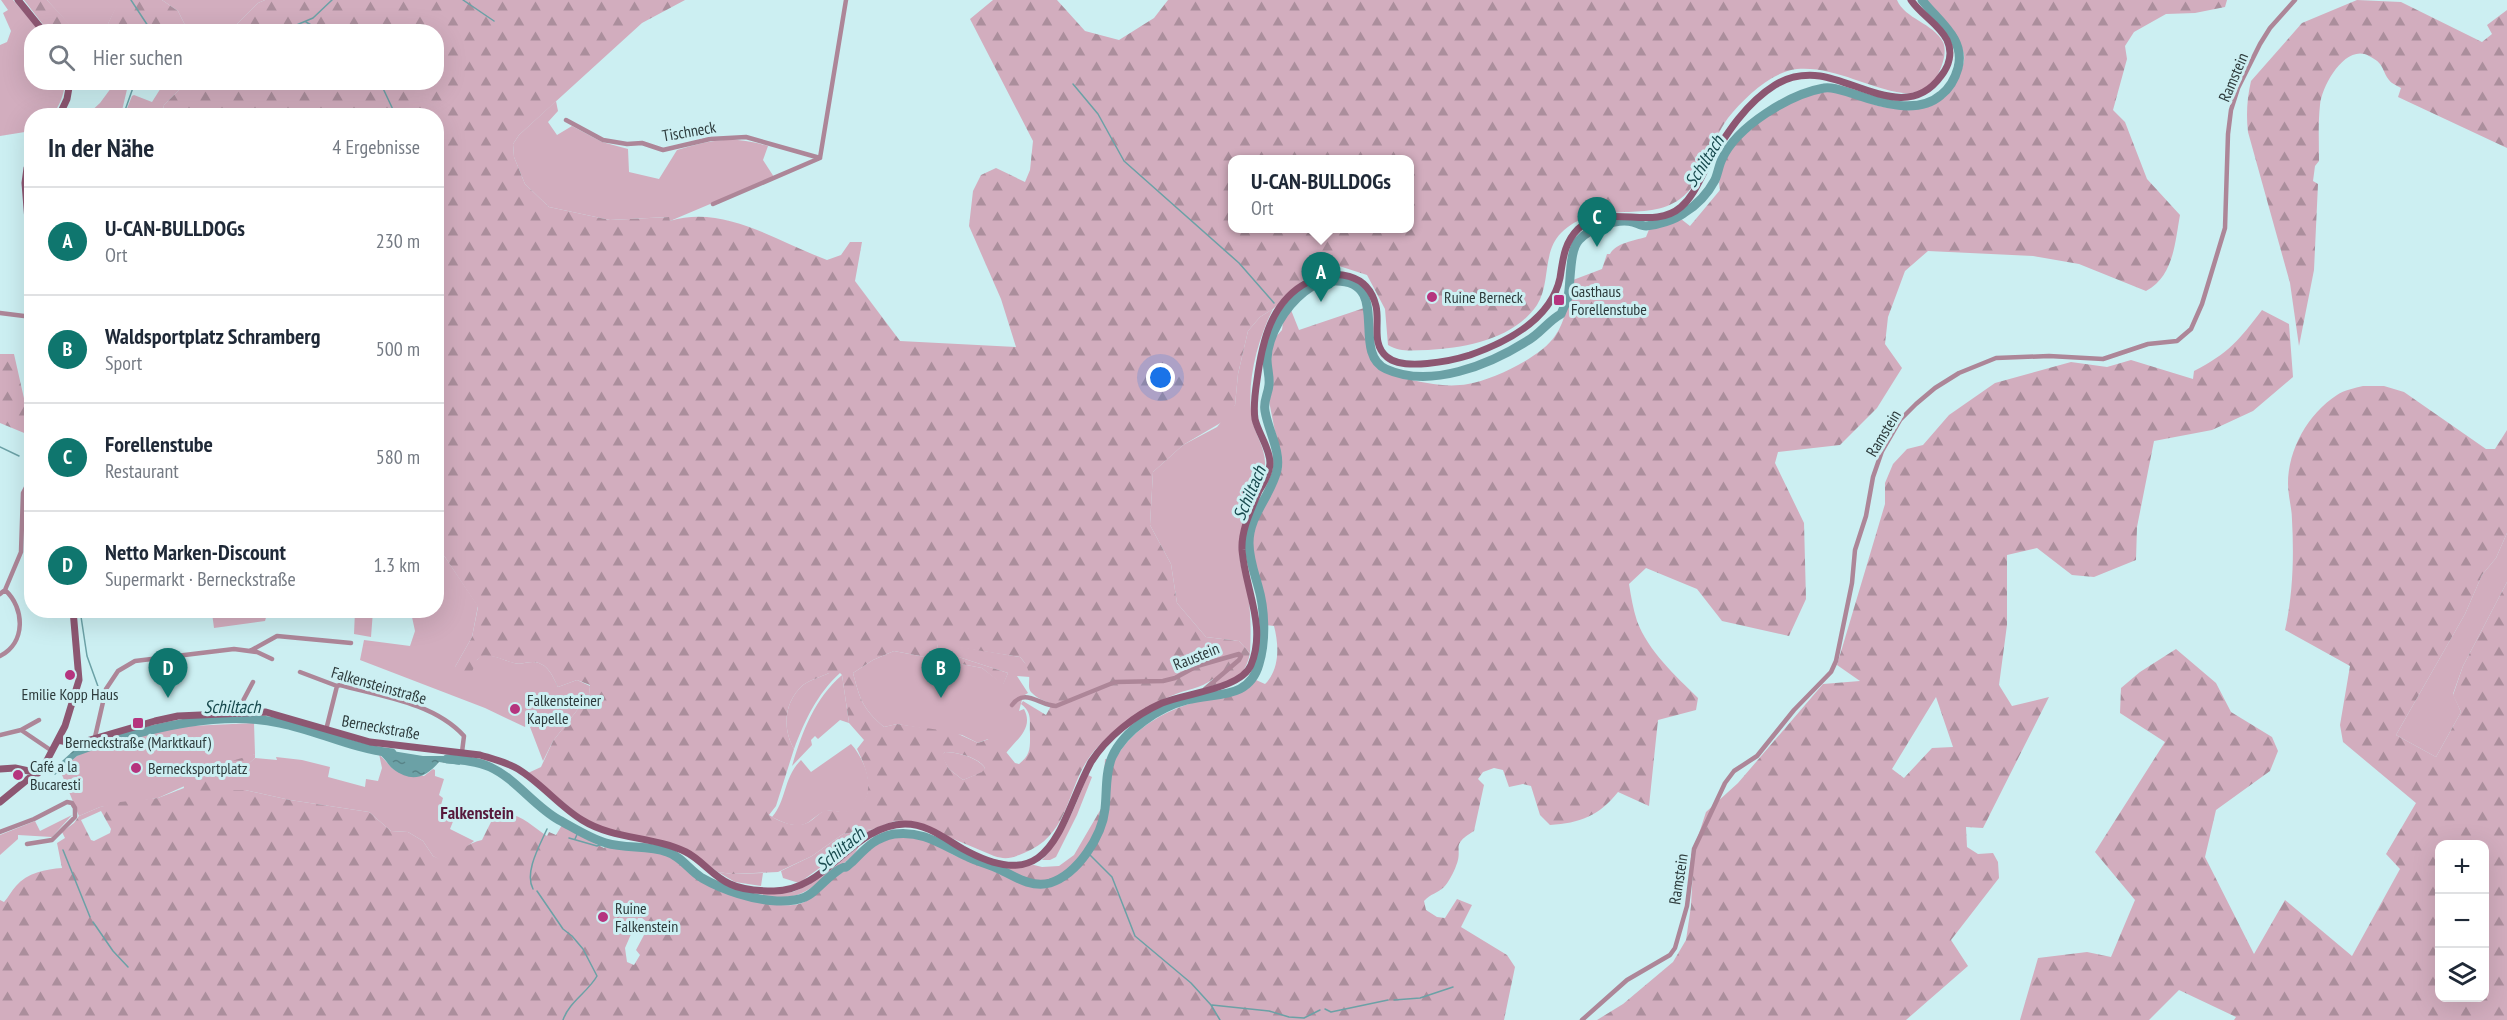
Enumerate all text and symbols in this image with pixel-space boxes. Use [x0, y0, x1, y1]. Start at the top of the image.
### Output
search box [24, 24, 444, 90]
icon: search [45, 41, 78, 74]
text: Hier suchen [93, 43, 183, 71]
street label: Ramstein [2214, 49, 2252, 105]
street label: Tischneck [661, 116, 718, 146]
water label: Schiltach [1679, 130, 1729, 191]
text: In der Nähe [48, 131, 154, 164]
text: 4 Ergebnisse [332, 134, 420, 160]
popup [1228, 155, 1414, 233]
text: U-CAN-BULLDOGs [1251, 167, 1391, 195]
text: Ort [1251, 195, 1273, 221]
pin: C [1578, 198, 1616, 247]
text: U-CAN-BULLDOGs [105, 214, 245, 242]
text: A [62, 228, 73, 254]
text: 230 m [376, 228, 420, 254]
text: Ort [105, 242, 127, 268]
pin: A [1302, 252, 1340, 302]
place label: Gasthaus Forellenstube [1571, 281, 1647, 319]
place label: Ruine Berneck [1444, 287, 1524, 307]
marker: Ruine Berneck [1425, 290, 1439, 304]
marker: Gasthaus Forellenstube [1552, 293, 1566, 307]
text: Waldsportplatz Schramberg [105, 322, 321, 350]
text: B [63, 336, 72, 362]
text: 500 m [376, 336, 420, 362]
text: Sport [105, 350, 142, 376]
your location [1146, 363, 1175, 392]
street label: Ramstein [1861, 406, 1905, 460]
text: Forellenstube [105, 430, 213, 458]
text: C [63, 444, 72, 470]
text: 580 m [376, 444, 420, 470]
text: Restaurant [105, 458, 179, 484]
water label: Schiltach [1227, 461, 1271, 524]
text: Netto Marken-Discount [105, 538, 286, 566]
text: D [62, 552, 73, 578]
text: 1.3 km [373, 552, 420, 578]
text: Supermarkt · Berneckstraße [105, 566, 296, 592]
street label: Raustein [1170, 638, 1222, 674]
pin: D [148, 648, 188, 698]
pin: B [922, 648, 960, 698]
street label: Falkensteinstraße [329, 662, 429, 708]
marker: Emilie Kopp Haus [63, 668, 77, 682]
place label: Emilie Kopp Haus [22, 684, 118, 704]
place label: Falkensteiner Kapelle [527, 690, 602, 728]
water label: Schiltach [204, 695, 261, 718]
marker: Falkensteiner Kapelle [508, 702, 522, 716]
street label: Berneckstraße [340, 710, 422, 744]
marker: Berneckstraße (Marktkauf) [131, 716, 145, 730]
place label: Berneckstraße (Marktkauf) [65, 732, 211, 752]
place label: Café a la Bucaresti [30, 756, 81, 794]
place label: Bernecksportplatz [148, 758, 248, 778]
marker: Bernecksportplatz [129, 761, 143, 775]
marker: Café a la Bucaresti [11, 768, 25, 782]
district label: Falkenstein [440, 801, 514, 824]
water label: Schiltach [811, 821, 870, 876]
map controls [2435, 840, 2489, 1002]
button: + [2435, 840, 2489, 894]
street label: Ramstein [1664, 852, 1692, 906]
button: − [2435, 894, 2489, 948]
place label: Ruine Falkenstein [615, 898, 678, 936]
marker: Ruine Falkenstein [596, 910, 610, 924]
button: layers [2435, 948, 2489, 1002]

